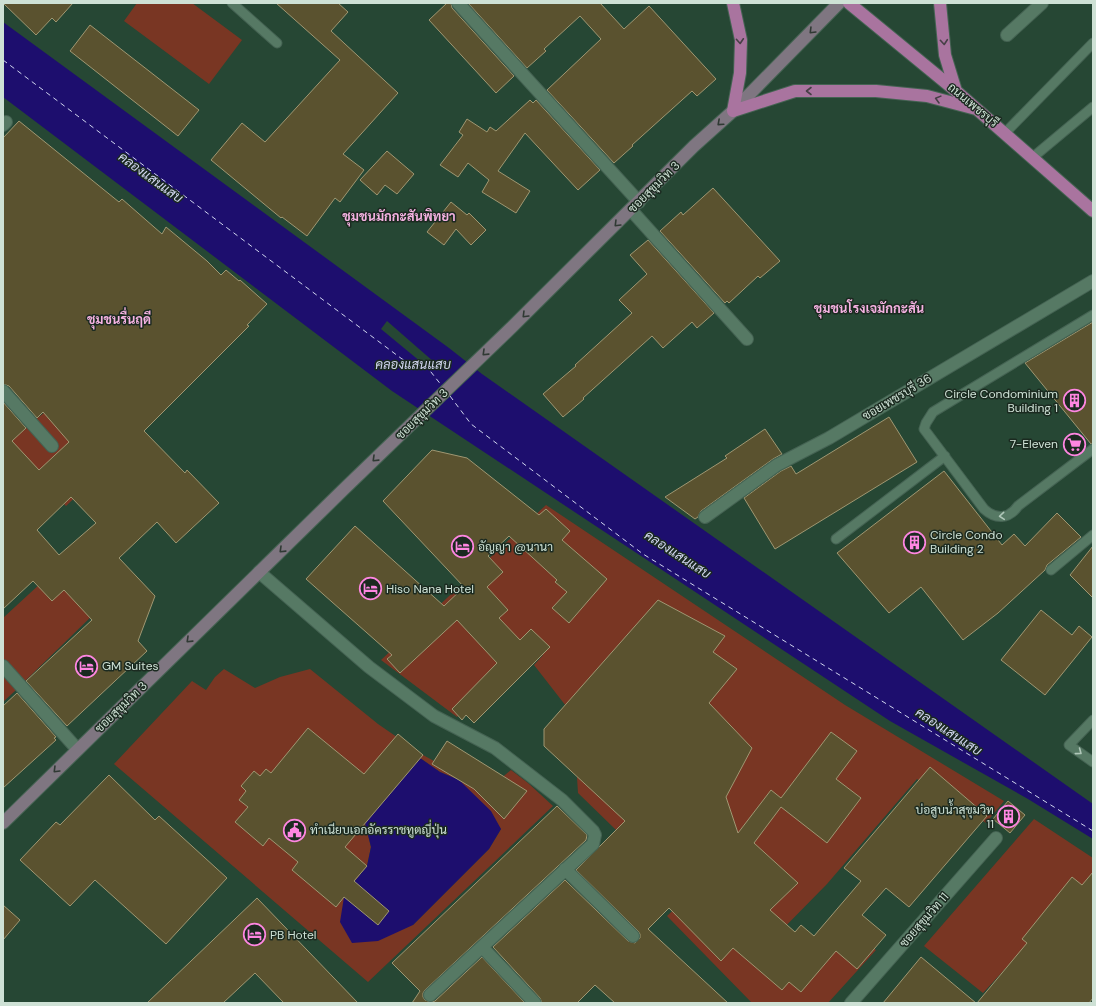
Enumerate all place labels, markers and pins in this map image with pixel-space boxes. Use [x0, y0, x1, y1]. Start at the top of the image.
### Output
place label: Circle Condominium Building 1 [945, 386, 1058, 416]
building icon: Circle Condominium Building 1 [1061, 388, 1087, 414]
supermarket icon: 7-Eleven [1061, 431, 1087, 457]
place label: 7-Eleven [1010, 436, 1058, 452]
place label: Circle Condo Building 2 [930, 527, 1003, 557]
building icon: Circle Condo Building 2 [901, 529, 927, 555]
hotel icon: อัญญา @นานา [449, 534, 475, 560]
place label: อัญญา @นานา [478, 539, 553, 555]
hotel icon: Hiso Nana Hotel [358, 576, 384, 602]
place label: Hiso Nana Hotel [386, 581, 474, 597]
hotel icon: GM Suites [73, 653, 99, 679]
place label: GM Suites [102, 658, 158, 674]
place label: บ่อสูบน้ำสุขุมวิท 11 [916, 799, 994, 832]
building icon: บ่อสูบน้ำสุขุมวิท 11 [996, 804, 1022, 830]
public building icon: ทำเนียบเอกอัครราชทูตญี่ปุ่น [282, 817, 308, 843]
place label: ทำเนียบเอกอัครราชทูตญี่ปุ่น [310, 819, 447, 839]
hotel icon: PB Hotel [242, 922, 268, 948]
place label: PB Hotel [270, 927, 316, 943]

